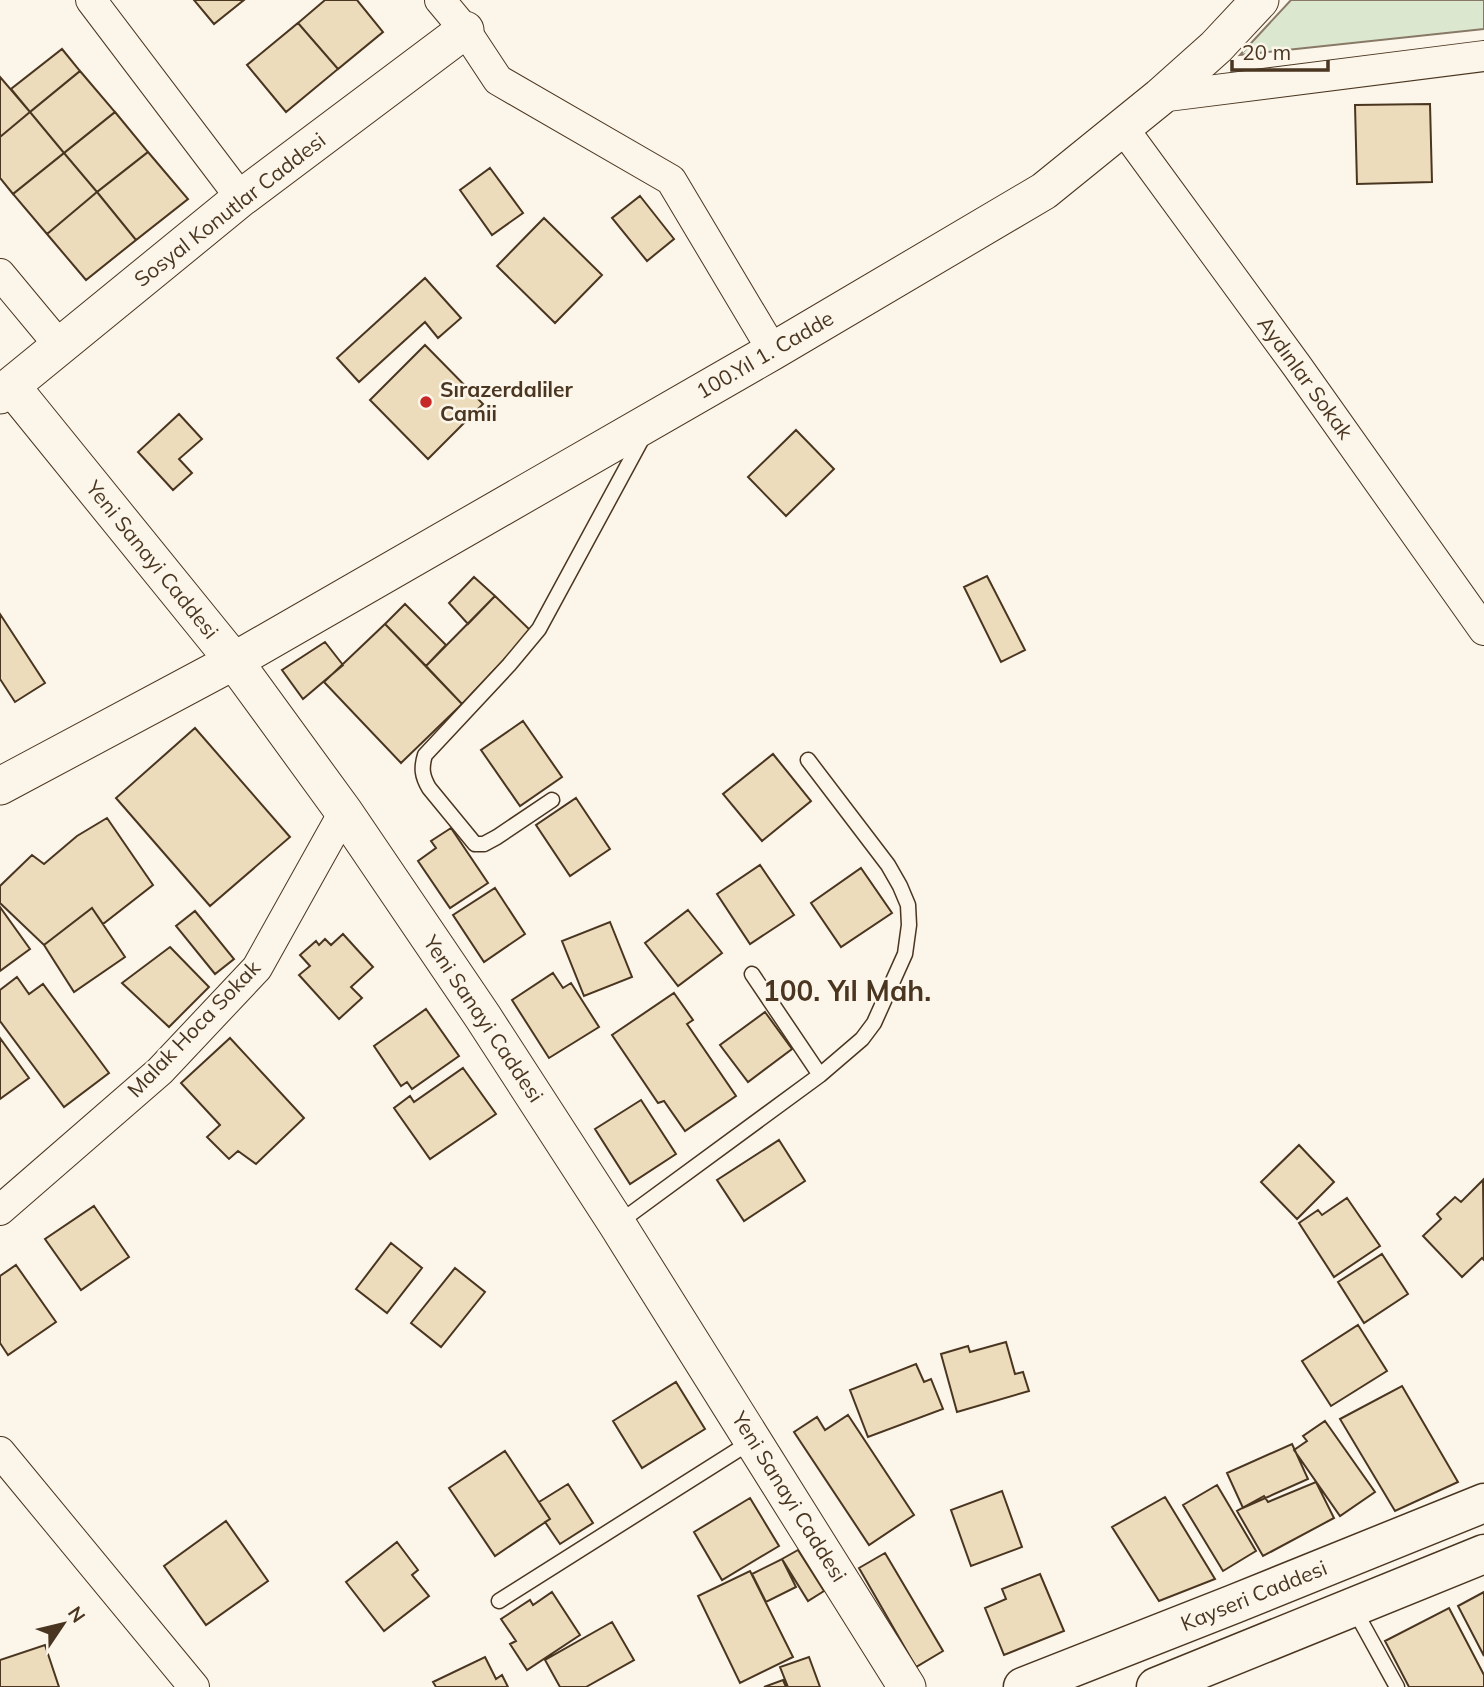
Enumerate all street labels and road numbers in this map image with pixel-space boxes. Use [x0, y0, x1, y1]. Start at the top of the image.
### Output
street label: Sosyal Konutlar Caddesi [129, 126, 330, 292]
street label: 100.Yıl 1. Cadde [691, 304, 838, 404]
street label: Aydınlar Sokak [1252, 311, 1359, 444]
street label: Yeni Sanayi Caddesi [80, 474, 225, 644]
street label: Yeni Sanayi Caddesi [418, 929, 549, 1107]
street label: Malak Hoca Sokak [121, 954, 265, 1102]
street label: Yeni Sanayi Caddesi [726, 1406, 853, 1587]
street label: Kayseri Caddesi [1177, 1554, 1331, 1636]

